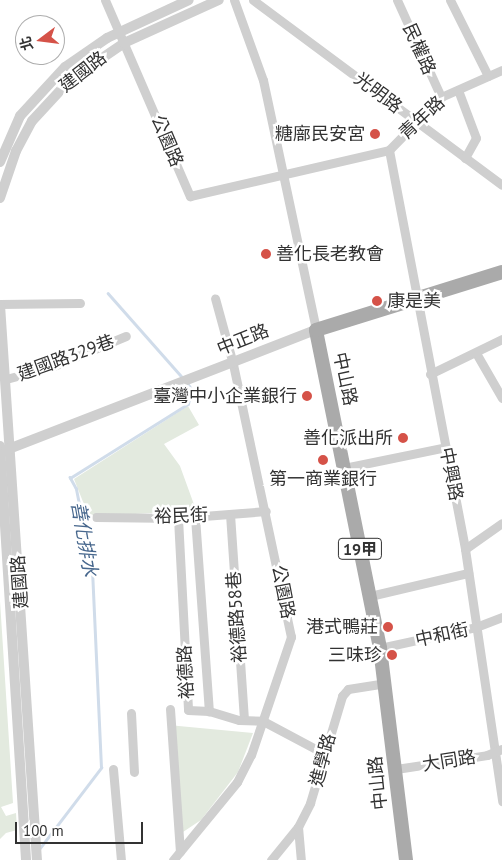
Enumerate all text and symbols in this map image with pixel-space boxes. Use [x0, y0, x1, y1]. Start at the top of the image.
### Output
north arrow [15, 15, 65, 65]
street label: 民權路 [398, 20, 440, 78]
text: 北 [16, 35, 37, 53]
street label: 建國路 [55, 47, 111, 97]
street label: 光明路 [350, 68, 406, 118]
street label: 青年路 [395, 92, 449, 144]
street label: 公園路 [147, 112, 187, 170]
place label: 糖廍民安宮 [275, 123, 365, 145]
marker: 糖廍民安宮 [369, 128, 381, 140]
place label: 善化長老教會 [276, 243, 384, 265]
marker: 善化長老教會 [260, 248, 272, 260]
place label: 康是美 [387, 290, 441, 312]
marker: 康是美 [371, 295, 383, 307]
street label: 中正路 [214, 320, 272, 360]
street label: 建國路329巷 [15, 331, 117, 385]
street label: 中山路 [329, 350, 361, 408]
place label: 臺灣中小企業銀行 [153, 385, 297, 407]
marker: 臺灣中小企業銀行 [301, 390, 313, 402]
place label: 善化派出所 [303, 427, 393, 449]
marker: 善化派出所 [397, 432, 409, 444]
street label: 中興路 [435, 445, 467, 503]
marker: 第一商業銀行 [317, 454, 329, 466]
place label: 第一商業銀行 [269, 468, 377, 490]
water label: 善化排水 [66, 500, 102, 578]
street label: 裕民街 [154, 504, 208, 528]
road number: 19甲 [338, 536, 382, 562]
street label: 建國路 [7, 554, 33, 610]
street label: 公園路 [267, 563, 299, 621]
street label: 裕德路58巷 [223, 571, 251, 663]
place label: 港式鴨莊 [306, 616, 378, 638]
street label: 中和街 [413, 619, 471, 651]
marker: 港式鴨莊 [382, 621, 394, 633]
street label: 裕德路 [174, 644, 198, 700]
place label: 三味珍 [328, 644, 382, 666]
marker: 三味珍 [386, 649, 398, 661]
street label: 進學路 [306, 731, 340, 789]
street label: 大同路 [421, 746, 477, 776]
street label: 中山路 [364, 755, 392, 811]
scale bar [18, 812, 145, 844]
text: 100 m [23, 821, 64, 840]

